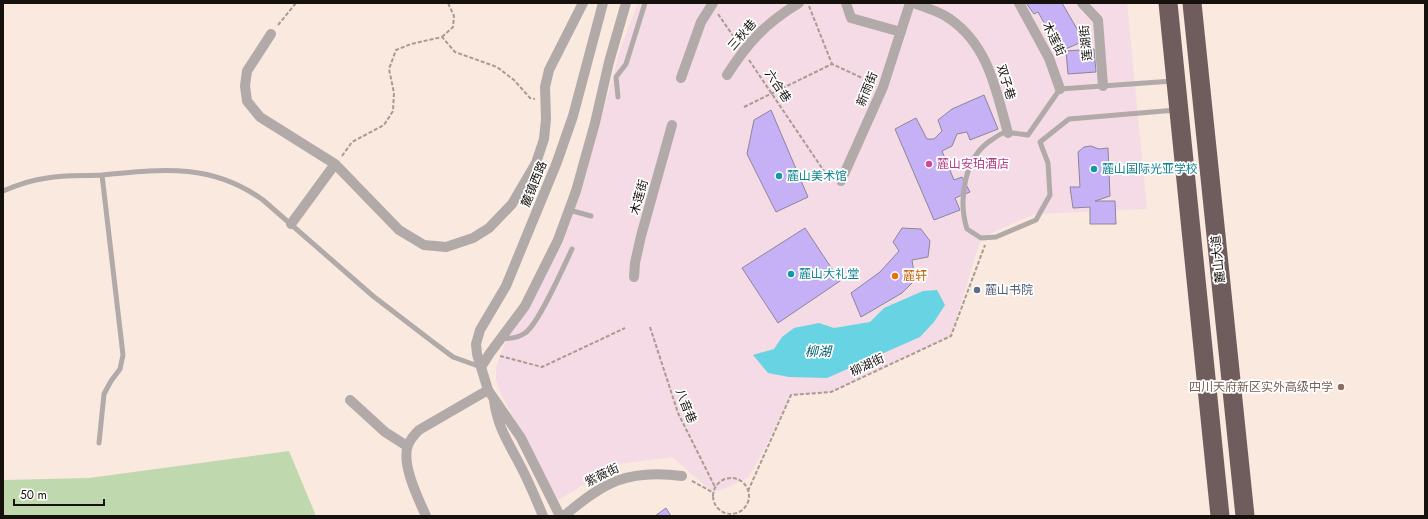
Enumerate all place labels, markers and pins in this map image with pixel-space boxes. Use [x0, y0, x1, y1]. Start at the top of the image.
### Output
place label: 麓山安珀酒店 [937, 155, 1009, 173]
marker: 麓山安珀酒店 [924, 159, 934, 169]
place label: 麓山国际光亚学校 [1102, 160, 1198, 178]
marker: 麓山国际光亚学校 [1089, 164, 1099, 174]
place label: 麓山美术馆 [787, 167, 847, 185]
marker: 麓山美术馆 [774, 171, 784, 181]
place label: 麓山大礼堂 [799, 265, 859, 283]
place label: 麓轩 [903, 267, 927, 285]
marker: 麓山大礼堂 [786, 269, 796, 279]
marker: 麓轩 [890, 271, 900, 281]
place label: 麓山书院 [985, 281, 1033, 299]
marker: 麓山书院 [972, 285, 982, 295]
place label: 四川天府新区实外高级中学 [1189, 378, 1333, 396]
marker: 四川天府新区实外高级中学 [1336, 382, 1346, 392]

